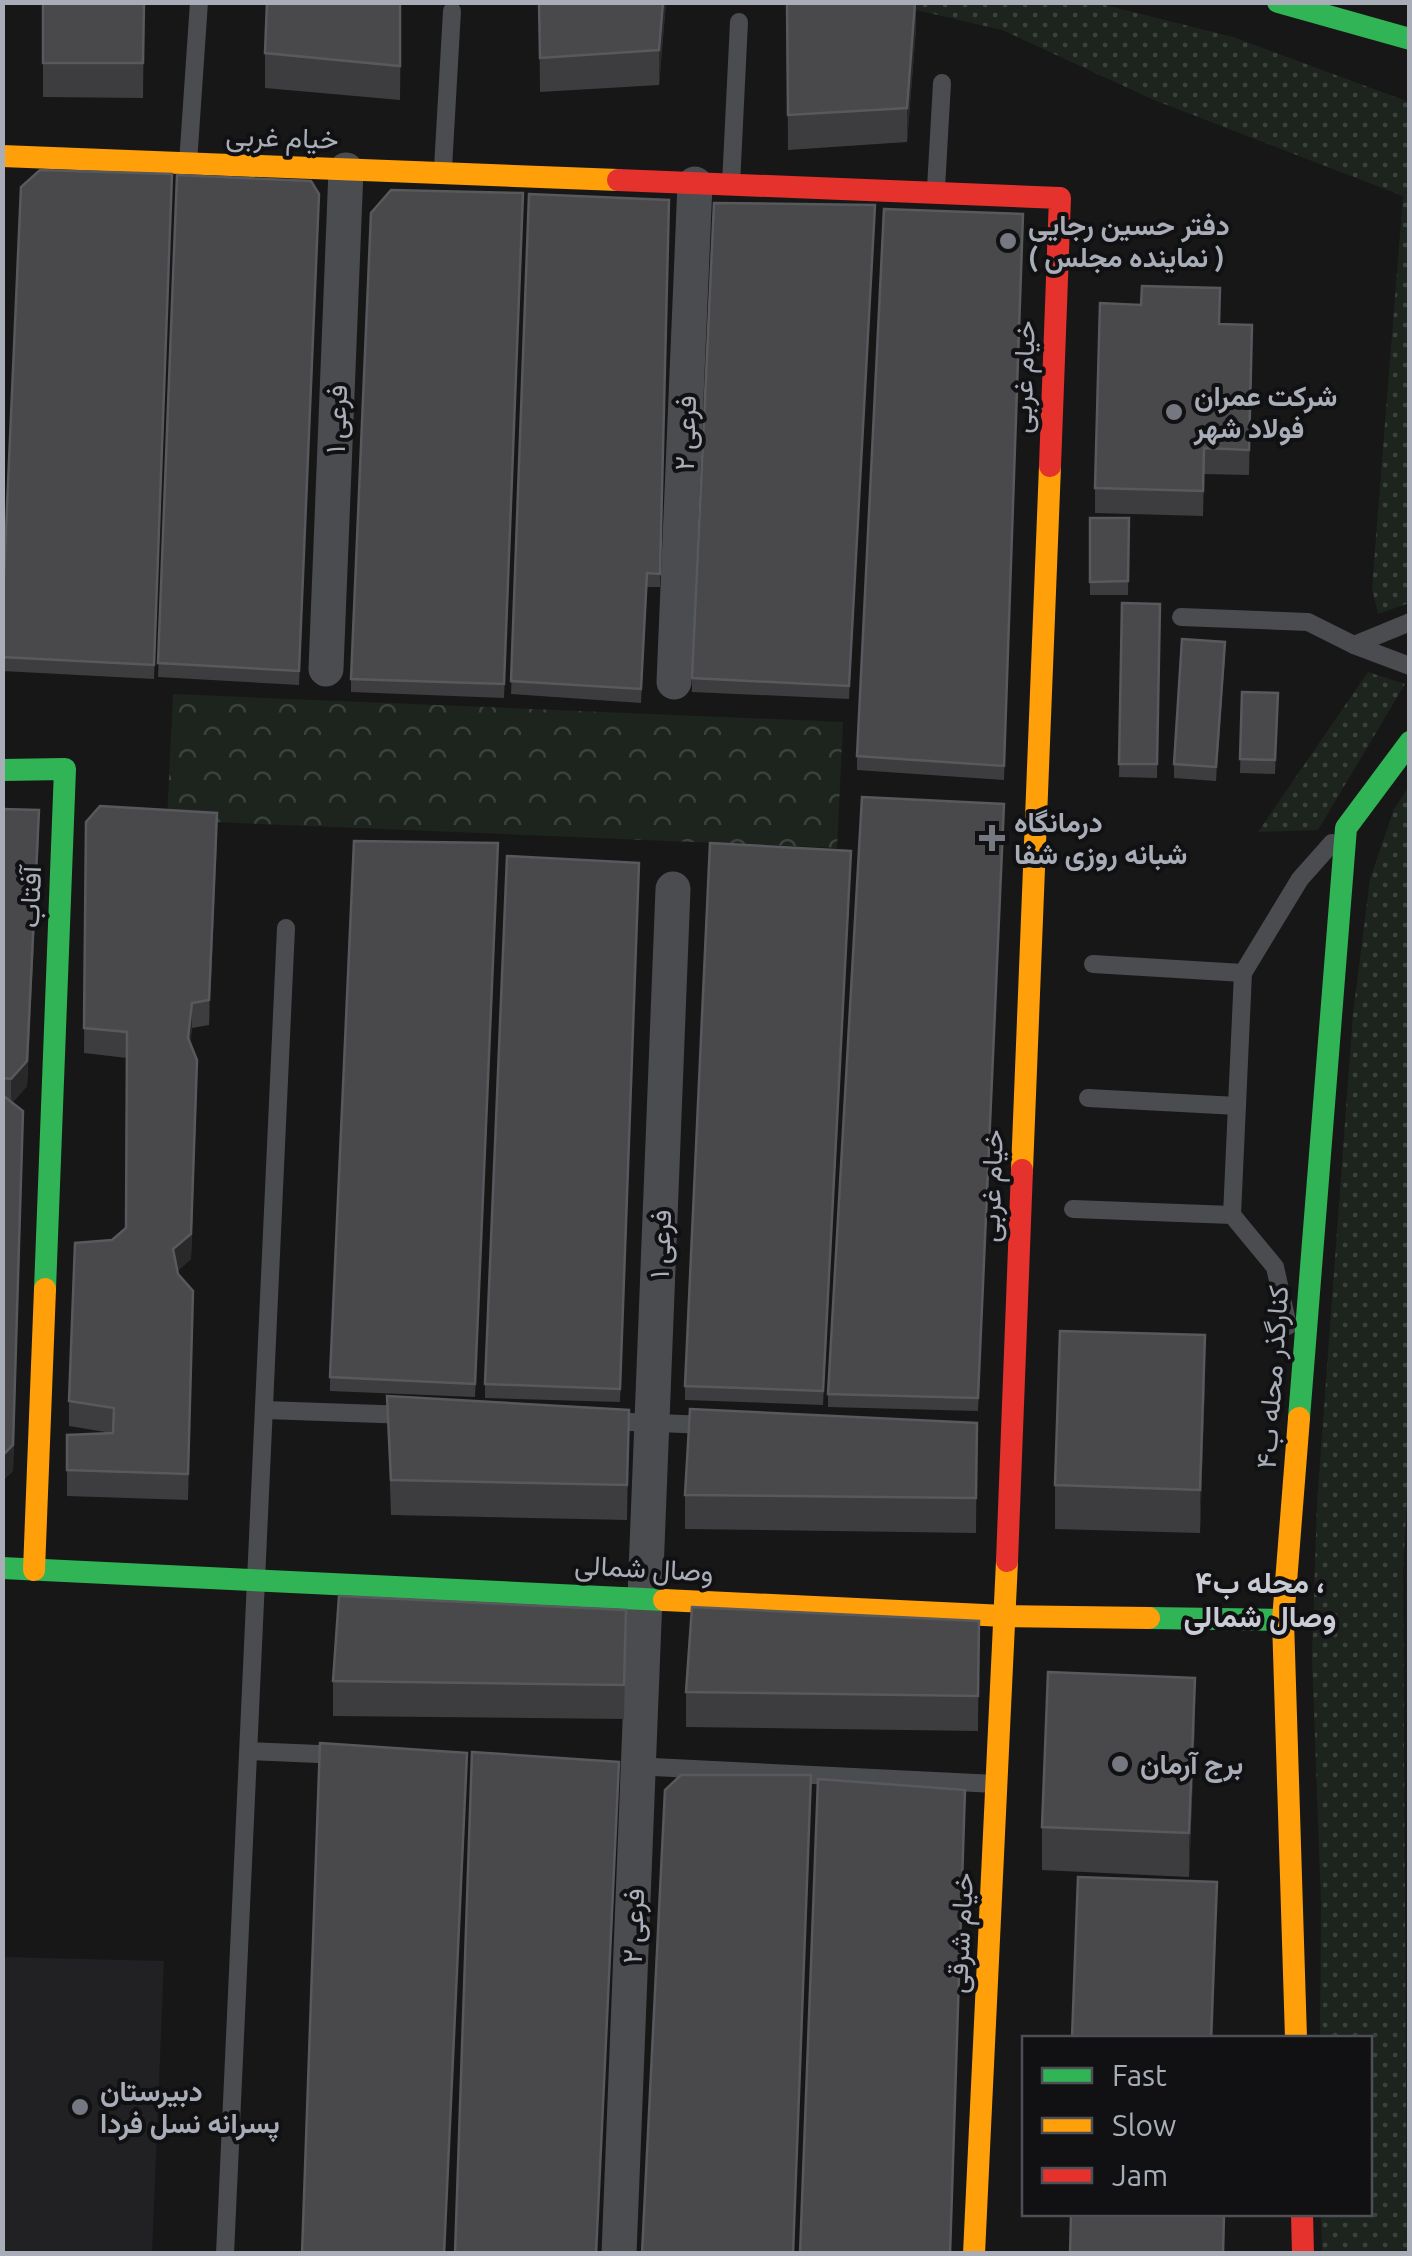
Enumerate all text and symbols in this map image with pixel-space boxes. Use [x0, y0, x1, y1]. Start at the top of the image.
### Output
street label: خیام غربی [225, 119, 339, 158]
place label: دفتر حسین رجایی ( نماینده مجلس ) [1028, 209, 1230, 274]
marker: دفتر حسین رجایی ( نماینده مجلس ) [997, 230, 1019, 252]
street label: خیام غربی [1005, 320, 1044, 434]
place label: شرکت عمران فولاد شهر [1193, 380, 1337, 446]
street label: فرعی ۱ [319, 384, 355, 454]
street label: فرعی ۲ [668, 395, 704, 471]
marker: شرکت عمران فولاد شهر [1163, 401, 1185, 423]
place label: درمانگاه شبانه روزی شفا [1014, 806, 1187, 872]
marker: درمانگاه شبانه روزی شفا [979, 825, 1005, 851]
street label: آفتاب [13, 863, 48, 928]
street label: خیام غربی [973, 1129, 1012, 1243]
street label: فرعی ۱ [643, 1209, 679, 1279]
street label: کنارگذر محله ب۴ [1250, 1284, 1296, 1470]
street label: وصال شمالی [574, 1548, 714, 1590]
district label: محله ب۴ ، وصال شمالی [1184, 1565, 1336, 1635]
place label: برج آرمان [1140, 1748, 1243, 1783]
marker: برج آرمان [1109, 1753, 1131, 1775]
street label: خیام شرقی [941, 1872, 982, 1995]
street label: فرعی ۲ [616, 1888, 652, 1964]
legend [1022, 2036, 1372, 2216]
text: Fast [1112, 2058, 1167, 2092]
place label: دبیرستان پسرانه نسل فردا [100, 2075, 280, 2143]
marker: دبیرستان پسرانه نسل فردا [69, 2096, 91, 2118]
text: Slow [1112, 2108, 1176, 2142]
text: Jam [1112, 2158, 1168, 2192]

